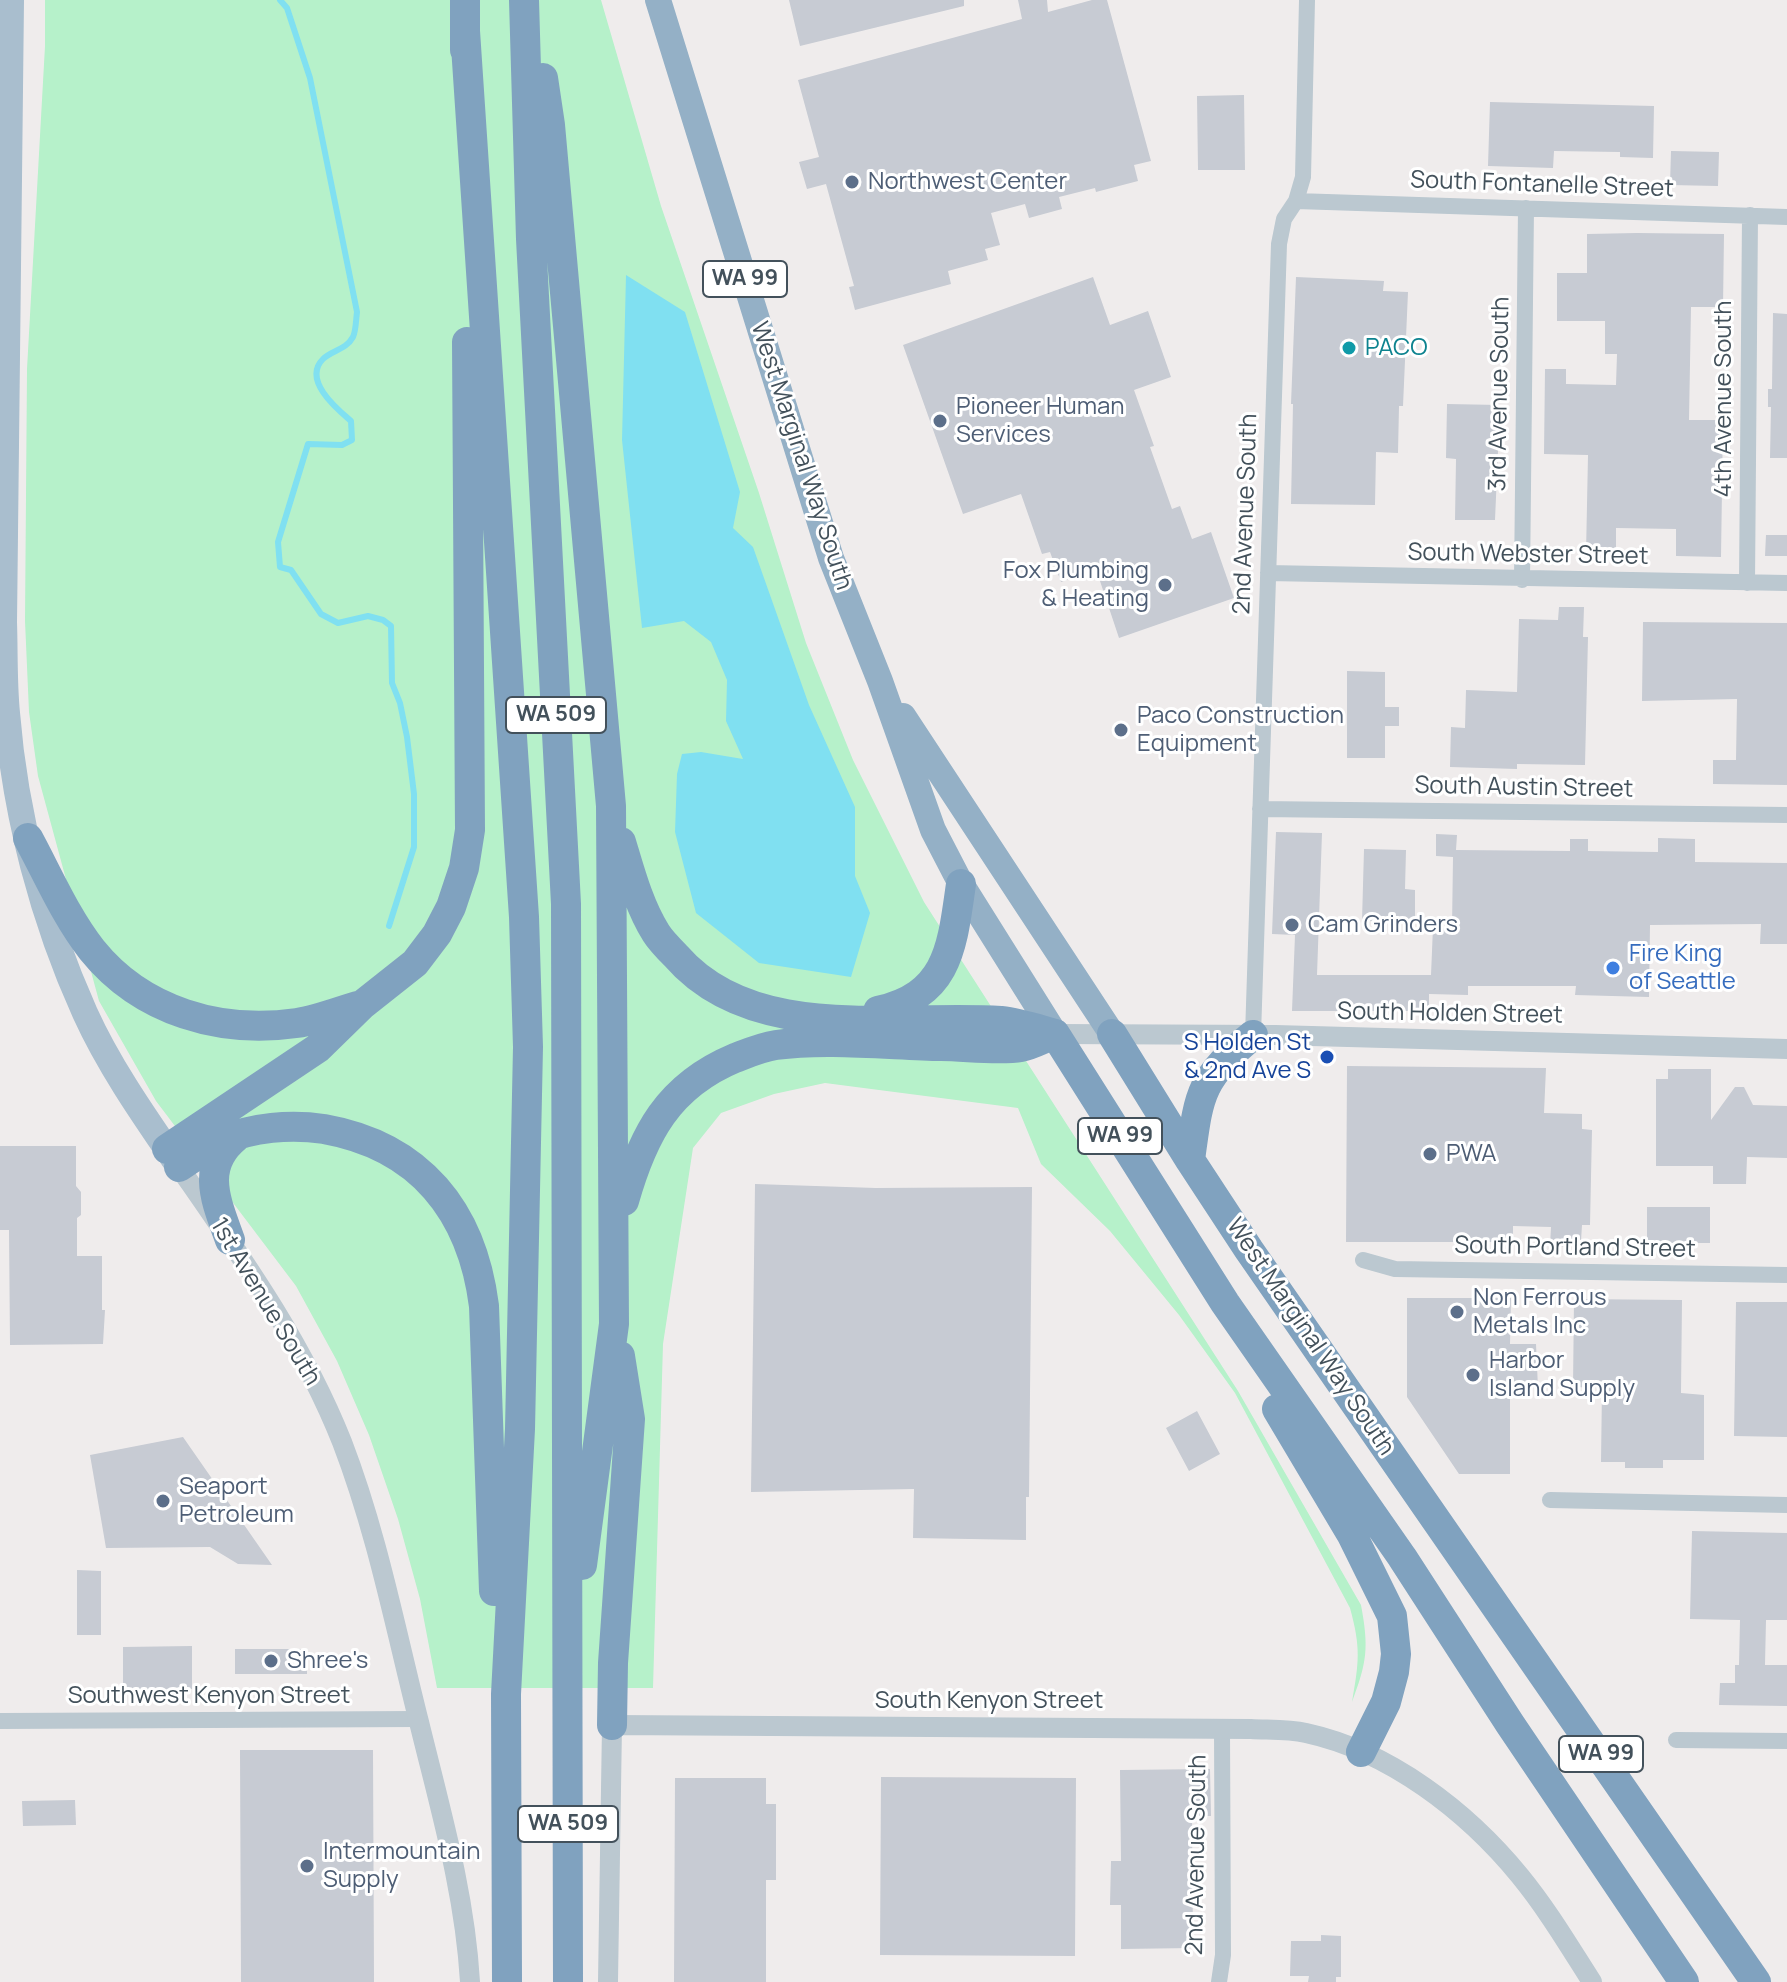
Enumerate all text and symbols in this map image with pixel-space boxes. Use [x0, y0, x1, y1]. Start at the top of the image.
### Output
street label: South Fontanelle Street [1410, 166, 1674, 204]
place label: Northwest Center [868, 168, 1067, 196]
marker: Northwest Center [843, 173, 861, 191]
road number: WA 99 [703, 261, 787, 297]
street label: 3rd Avenue South [1484, 296, 1516, 492]
street label: 4th Avenue South [1710, 301, 1738, 497]
street label: West Marginal Way South [744, 318, 858, 594]
place label: PACO [1365, 334, 1428, 362]
marker: PACO [1340, 339, 1358, 357]
place label: Pioneer Human Services [956, 393, 1125, 449]
marker: Pioneer Human Services [931, 412, 949, 430]
street label: 2nd Avenue South [1228, 413, 1264, 615]
street label: South Webster Street [1407, 539, 1649, 571]
place label: Fox Plumbing & Heating [1003, 557, 1149, 613]
marker: Fox Plumbing & Heating [1156, 576, 1174, 594]
road number: WA 509 [506, 697, 606, 733]
place label: Paco Construction Equipment [1137, 702, 1344, 758]
marker: Paco Construction Equipment [1112, 721, 1130, 739]
street label: South Austin Street [1414, 772, 1634, 804]
place label: Cam Grinders [1308, 911, 1458, 939]
marker: Cam Grinders [1283, 916, 1301, 934]
place label: Fire King of Seattle [1629, 940, 1736, 996]
marker: Fire King of Seattle [1604, 959, 1622, 977]
street label: South Holden Street [1337, 998, 1563, 1030]
place label: S Holden St & 2nd Ave S [1184, 1029, 1311, 1085]
marker: S Holden St & 2nd Ave S [1318, 1048, 1336, 1066]
road number: WA 99 [1078, 1118, 1162, 1154]
place label: PWA [1446, 1140, 1496, 1168]
marker: PWA [1421, 1145, 1439, 1163]
street label: 1st Avenue South [204, 1213, 326, 1391]
street label: West Marginal Way South [1220, 1213, 1400, 1461]
street label: South Portland Street [1454, 1231, 1696, 1265]
place label: Non Ferrous Metals Inc [1473, 1284, 1607, 1340]
marker: Non Ferrous Metals Inc [1448, 1303, 1466, 1321]
place label: Harbor Island Supply [1489, 1347, 1635, 1403]
marker: Harbor Island Supply [1464, 1366, 1482, 1384]
place label: Seaport Petroleum [179, 1473, 294, 1529]
marker: Seaport Petroleum [154, 1492, 172, 1510]
place label: Shree's [287, 1647, 368, 1675]
marker: Shree's [262, 1652, 280, 1670]
street label: Southwest Kenyon Street [68, 1682, 350, 1710]
street label: South Kenyon Street [875, 1687, 1103, 1715]
road number: WA 99 [1559, 1736, 1643, 1772]
street label: 2nd Avenue South [1181, 1754, 1213, 1956]
road number: WA 509 [518, 1806, 618, 1842]
place label: Intermountain Supply [323, 1838, 480, 1894]
marker: Intermountain Supply [298, 1857, 316, 1875]

